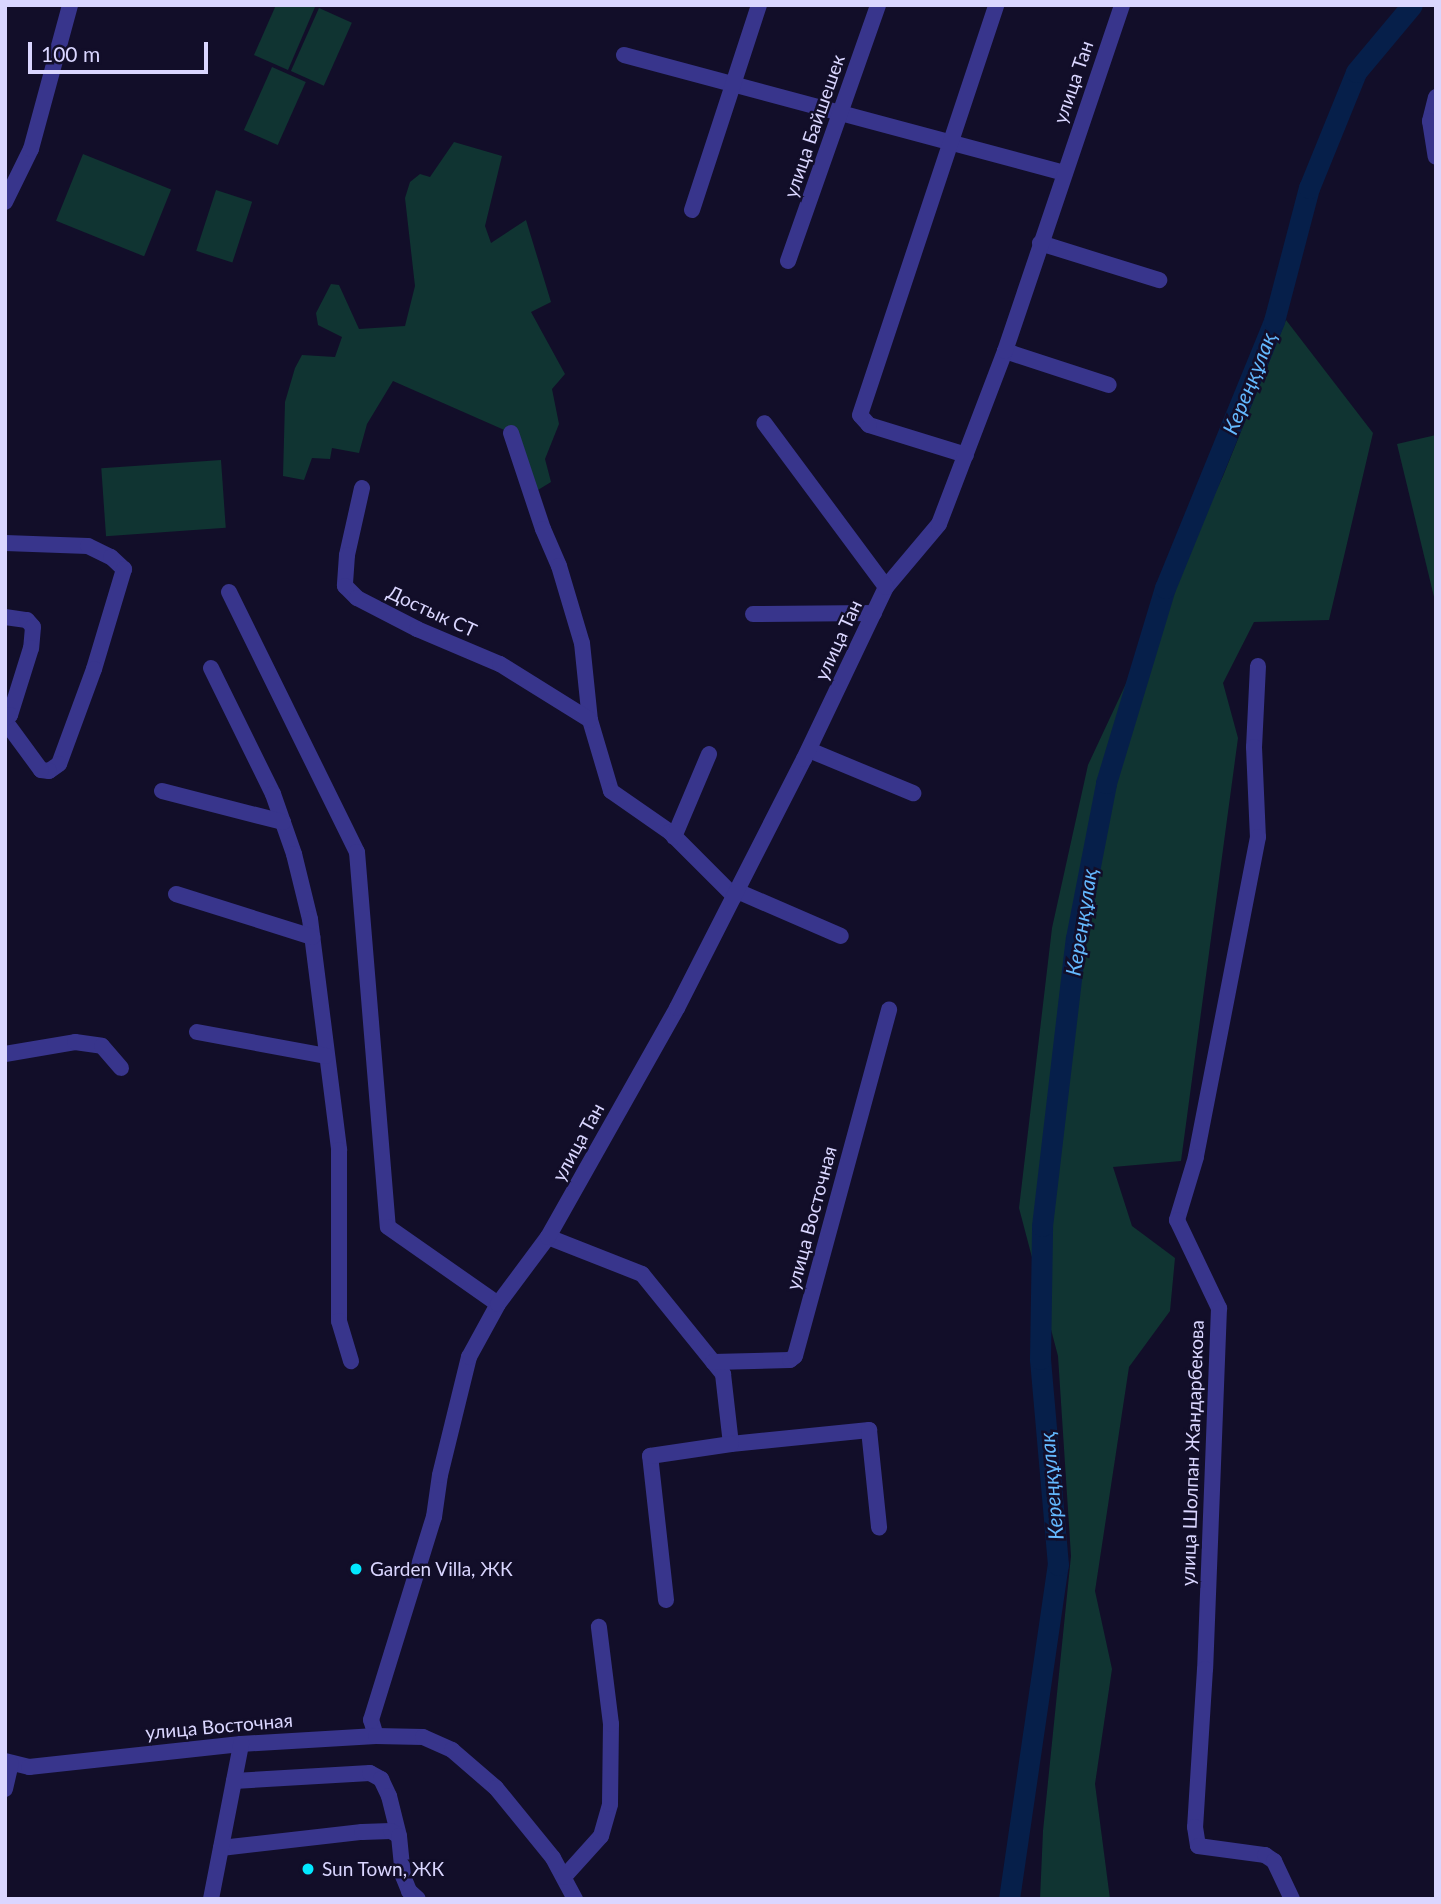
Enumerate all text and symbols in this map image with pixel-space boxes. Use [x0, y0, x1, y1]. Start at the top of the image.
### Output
scale bar [32, 28, 212, 72]
street label: улица Тан [1048, 38, 1098, 126]
text: 100 m [41, 41, 100, 66]
street label: улица Байшешек [779, 51, 849, 201]
water label: Кереңқұлақ [1217, 328, 1281, 438]
street label: Достык СТ [384, 580, 480, 642]
street label: улица Тан [810, 596, 866, 684]
water label: Кереңқұлақ [1060, 866, 1102, 978]
street label: улица Тан [547, 1099, 609, 1185]
street label: улица Восточная [781, 1144, 841, 1292]
street label: улица Шолпан Жандарбекова [1176, 1320, 1208, 1586]
water label: Кереңқұлақ [1034, 1431, 1068, 1541]
place label: Garden Villa, ЖК [370, 1558, 513, 1580]
marker: Garden Villa, ЖК [348, 1561, 364, 1577]
street label: улица Восточная [144, 1708, 294, 1744]
place label: Sun Town, ЖК [322, 1858, 445, 1880]
marker: Sun Town, ЖК [300, 1861, 316, 1877]

